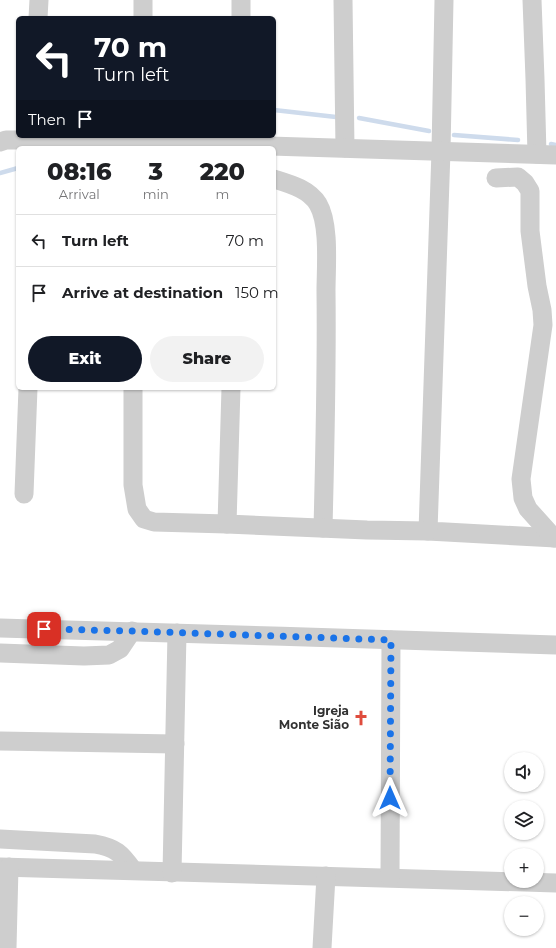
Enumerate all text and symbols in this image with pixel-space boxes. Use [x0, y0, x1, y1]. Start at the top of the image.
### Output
text: 70 m [94, 30, 167, 64]
icon: left [28, 32, 80, 84]
text: Turn left [94, 64, 169, 86]
icon: arrive [74, 108, 96, 130]
text: Then [28, 110, 66, 129]
text: 08:16 [47, 157, 112, 186]
text: 3 [148, 157, 163, 186]
text: 220 [200, 157, 245, 186]
text: Arrival [59, 186, 100, 202]
text: min [143, 186, 169, 202]
text: m [215, 186, 229, 202]
icon: left [28, 230, 50, 252]
text: Turn left [62, 231, 129, 250]
text: 70 m [226, 231, 264, 250]
icon: arrive [28, 282, 50, 304]
text: Arrive at destination [62, 283, 223, 302]
text: 150 m [235, 283, 279, 302]
button: Exit [28, 336, 142, 382]
button: Share [150, 336, 264, 382]
pin [27, 612, 61, 646]
icon: arrive [33, 618, 55, 640]
place label: Igreja Monte Sião [279, 703, 349, 732]
church icon: Igreja Monte Sião [352, 709, 370, 727]
map controls [504, 752, 544, 936]
button: sound [504, 752, 544, 792]
position arrow [369, 777, 411, 819]
button: layers [504, 800, 544, 840]
button: + [504, 848, 544, 888]
button: − [504, 896, 544, 936]

